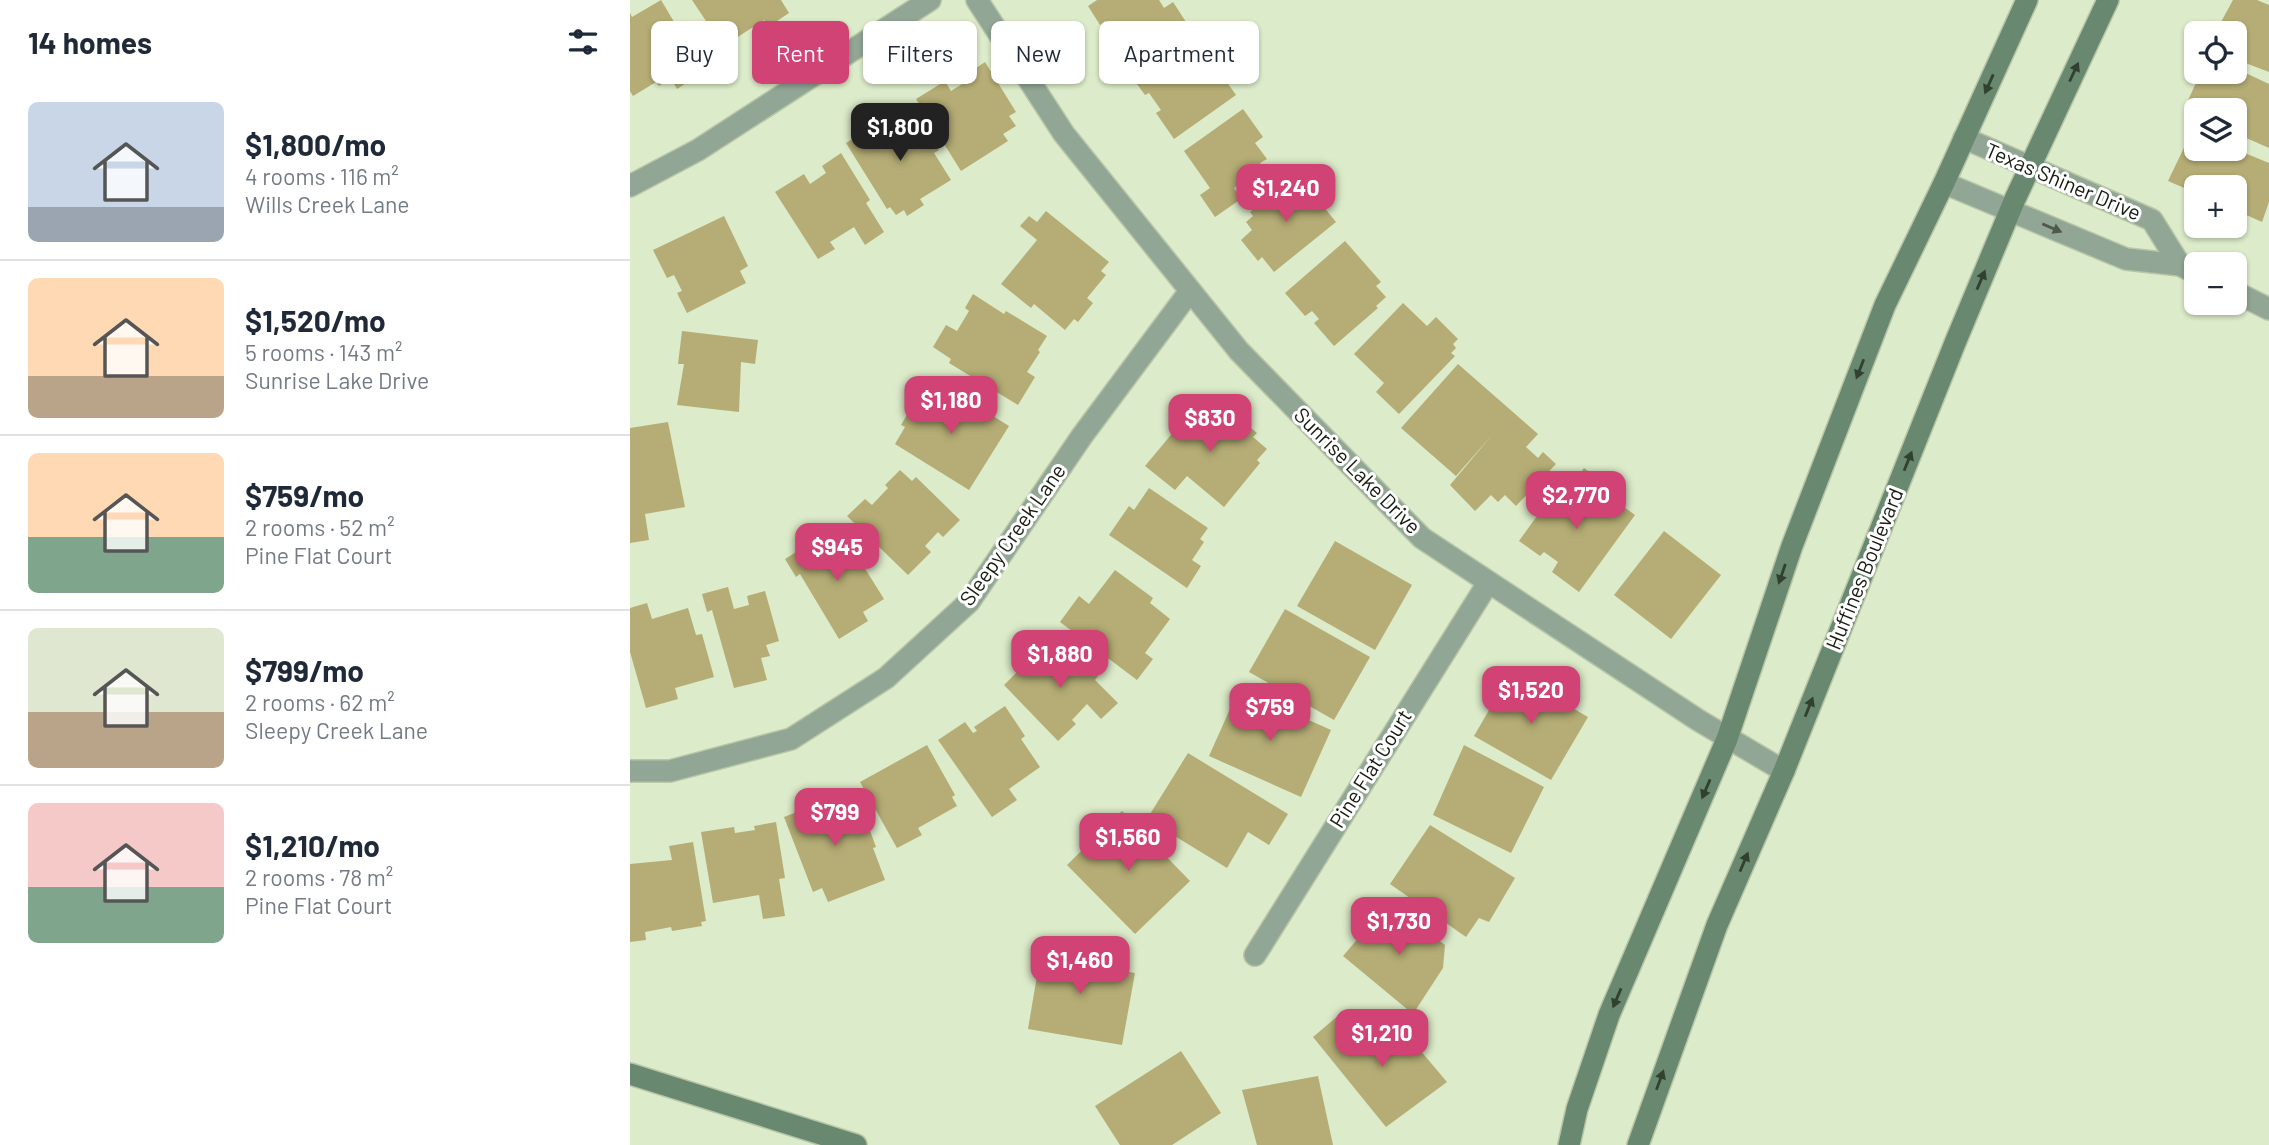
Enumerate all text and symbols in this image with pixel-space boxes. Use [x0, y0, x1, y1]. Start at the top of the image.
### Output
chip: Buy [651, 21, 738, 84]
chip: Rent [752, 21, 849, 84]
chip: Filters [863, 21, 977, 84]
chip: New [991, 21, 1085, 84]
chip: Apartment [1099, 21, 1259, 84]
map controls [2184, 21, 2247, 315]
button: locate [2184, 21, 2247, 84]
icon: filters [564, 23, 602, 61]
text: 14 homes [28, 24, 152, 60]
one-way arrow [2069, 62, 2080, 82]
one-way arrow [1983, 74, 1994, 95]
button: layers [2184, 98, 2247, 161]
pin: $1,800 [843, 104, 957, 163]
text: $1,800 [867, 112, 933, 140]
text: $1,800/mo [245, 126, 386, 162]
icon: home [84, 130, 168, 214]
street label: Texas Shiner Drive [1982, 137, 2145, 225]
text: 4 rooms · 116 m² [245, 162, 399, 190]
pin: $1,240 [1229, 164, 1343, 224]
text: $1,240 [1252, 173, 1320, 201]
button: + [2184, 175, 2247, 238]
text: Wills Creek Lane [245, 190, 409, 218]
one-way arrow [2042, 223, 2063, 234]
button: − [2184, 252, 2247, 315]
one-way arrow [1976, 269, 1987, 290]
text: $1,520/mo [245, 302, 386, 338]
icon: home [84, 306, 168, 390]
text: 5 rooms · 143 m² [245, 338, 403, 366]
one-way arrow [1855, 359, 1866, 380]
text: Sunrise Lake Drive [245, 366, 429, 394]
pin: $1,180 [894, 376, 1008, 436]
text: $1,180 [920, 385, 982, 413]
pin: $830 [1169, 394, 1251, 454]
street label: Sunrise Lake Drive [1290, 402, 1426, 538]
text: $830 [1184, 403, 1236, 431]
one-way arrow [1903, 451, 1914, 472]
street label: Sleepy Creek Lane [954, 458, 1070, 610]
pin: $2,770 [1519, 472, 1633, 531]
text: $759/mo [245, 477, 364, 513]
text: $2,770 [1542, 480, 1610, 508]
icon: home [84, 481, 168, 565]
street label: Huffines Boulevard [1820, 484, 1907, 653]
text: 2 rooms · 52 m² [245, 513, 395, 541]
pin: $945 [796, 524, 878, 583]
text: $945 [811, 532, 863, 560]
text: Pine Flat Court [245, 541, 392, 569]
one-way arrow [1777, 564, 1787, 585]
pin: $1,880 [1003, 630, 1117, 690]
text: $1,880 [1027, 639, 1093, 667]
text: $799/mo [245, 652, 364, 688]
icon: home [84, 656, 168, 740]
pin: $1,520 [1474, 666, 1588, 726]
text: $1,520 [1498, 675, 1564, 703]
pin: $759 [1229, 684, 1311, 743]
text: 2 rooms · 62 m² [245, 688, 395, 716]
text: $759 [1245, 692, 1295, 720]
one-way arrow [1804, 697, 1815, 718]
street label: Pine Flat Court [1323, 704, 1416, 832]
text: Sleepy Creek Lane [245, 716, 428, 744]
one-way arrow [1701, 778, 1712, 799]
pin: $799 [794, 788, 876, 848]
text: $799 [811, 797, 860, 825]
pin: $1,560 [1071, 814, 1185, 873]
text: $1,560 [1095, 822, 1161, 850]
text: $1,210/mo [245, 827, 380, 863]
icon: home [84, 831, 168, 915]
one-way arrow [1738, 852, 1750, 872]
text: 2 rooms · 78 m² [245, 863, 393, 891]
text: Pine Flat Court [245, 891, 392, 919]
pin: $1,730 [1342, 898, 1456, 957]
text: $1,730 [1367, 906, 1431, 934]
pin: $1,460 [1023, 936, 1137, 996]
text: $1,460 [1047, 945, 1113, 973]
one-way arrow [1611, 987, 1622, 1008]
pin: $1,210 [1325, 1010, 1439, 1069]
text: $1,210 [1351, 1018, 1413, 1046]
one-way arrow [1655, 1070, 1666, 1091]

